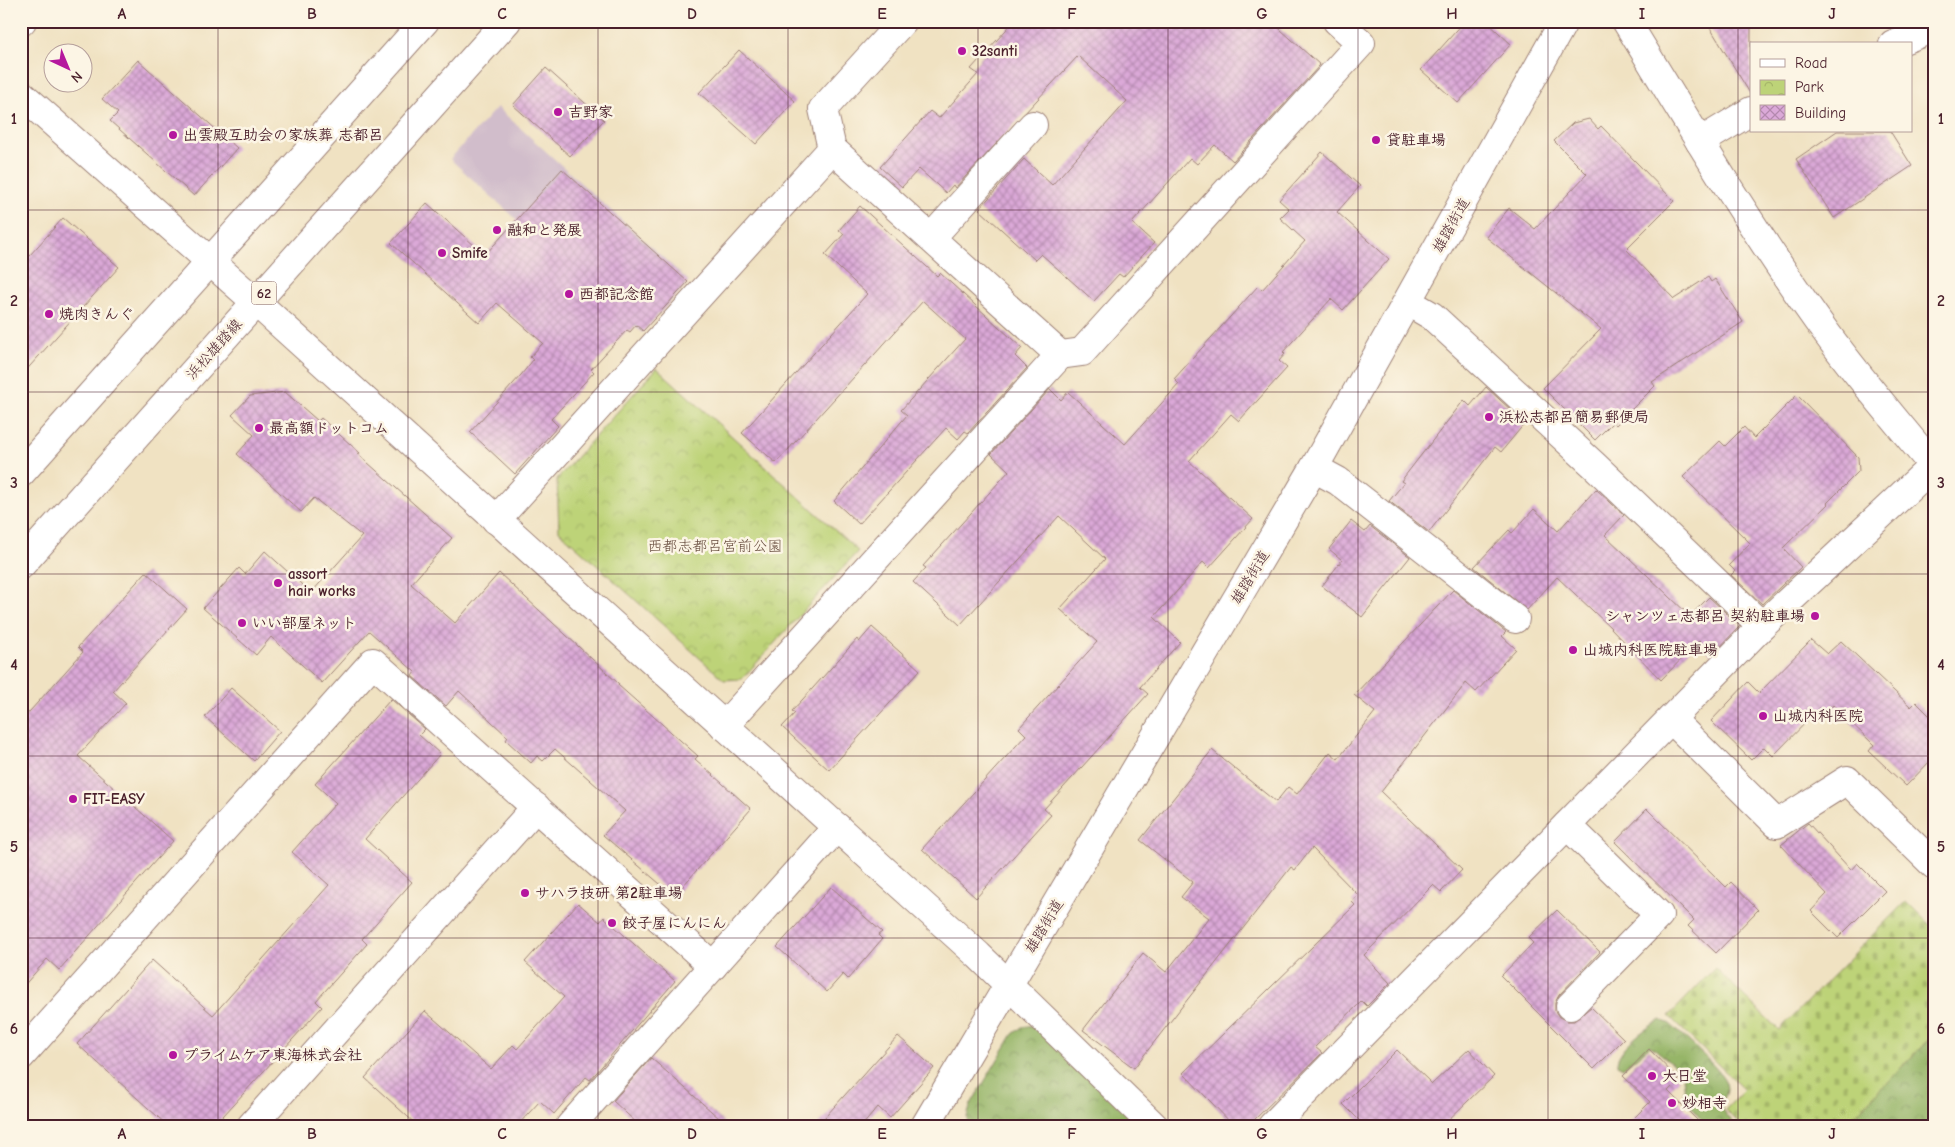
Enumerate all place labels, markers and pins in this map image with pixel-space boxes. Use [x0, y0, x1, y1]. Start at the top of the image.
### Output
place label: 32santi [972, 42, 1018, 60]
marker: 32santi [956, 45, 968, 57]
place label: 吉野家 [568, 103, 613, 121]
marker: 吉野家 [552, 106, 564, 118]
place label: 出雲殿互助会の家族葬 志都呂 [183, 126, 383, 144]
marker: 出雲殿互助会の家族葬 志都呂 [167, 129, 179, 141]
place label: 貸駐車場 [1386, 131, 1446, 149]
marker: 貸駐車場 [1370, 134, 1382, 146]
place label: 融和と発展 [507, 221, 582, 239]
marker: 融和と発展 [491, 224, 503, 236]
place label: Smife [452, 244, 488, 262]
marker: Smife [436, 247, 448, 259]
place label: 西都記念館 [579, 285, 654, 303]
marker: 西都記念館 [563, 288, 575, 300]
place label: 焼肉きんぐ [59, 305, 134, 323]
marker: 焼肉きんぐ [43, 308, 55, 320]
place label: 浜松志都呂簡易郵便局 [1499, 408, 1649, 426]
marker: 浜松志都呂簡易郵便局 [1483, 411, 1495, 423]
place label: 最高額ドットコム [269, 419, 389, 437]
marker: 最高額ドットコム [253, 422, 265, 434]
place label: assort hair works [288, 565, 355, 600]
marker: assort hair works [272, 577, 284, 589]
place label: シャンツェ志都呂 契約駐車場 [1605, 607, 1805, 625]
marker: シャンツェ志都呂 契約駐車場 [1809, 610, 1821, 622]
place label: いい部屋ネット [252, 614, 356, 632]
marker: いい部屋ネット [236, 617, 248, 629]
place label: 山城内科医院駐車場 [1583, 641, 1718, 659]
marker: 山城内科医院駐車場 [1567, 644, 1579, 656]
place label: 山城内科医院 [1773, 707, 1863, 725]
marker: 山城内科医院 [1757, 710, 1769, 722]
place label: FIT-EASY [83, 790, 145, 808]
marker: FIT-EASY [67, 793, 79, 805]
place label: サハラ技研 第2駐車場 [535, 884, 683, 902]
marker: サハラ技研 第2駐車場 [519, 887, 531, 899]
place label: 餃子屋にんにん [622, 914, 727, 932]
marker: 餃子屋にんにん [606, 917, 618, 929]
place label: プライムケア東海株式会社 [183, 1046, 362, 1064]
marker: プライムケア東海株式会社 [167, 1049, 179, 1061]
place label: 大日堂 [1662, 1067, 1707, 1085]
marker: 大日堂 [1646, 1070, 1658, 1082]
place label: 妙相寺 [1682, 1094, 1727, 1112]
marker: 妙相寺 [1666, 1097, 1678, 1109]

